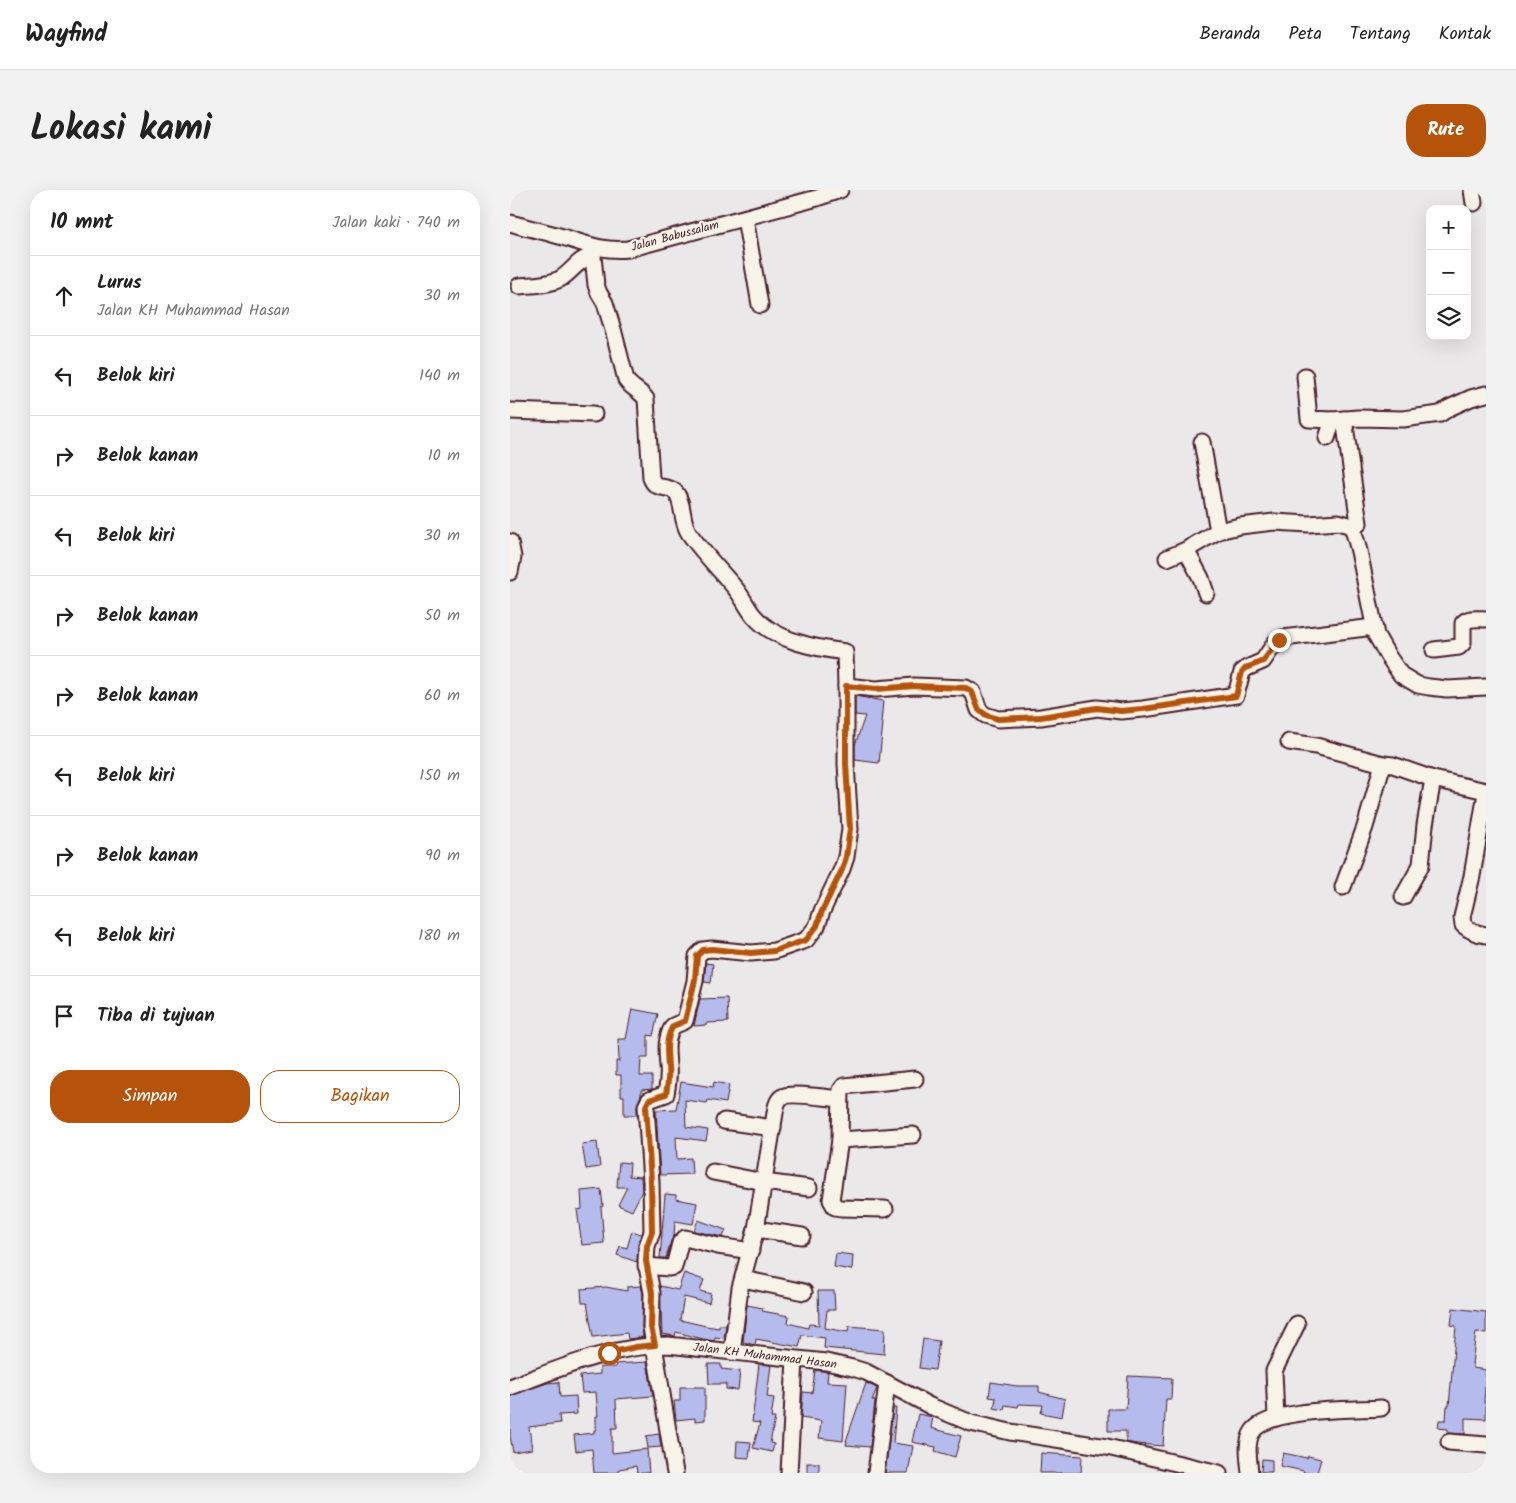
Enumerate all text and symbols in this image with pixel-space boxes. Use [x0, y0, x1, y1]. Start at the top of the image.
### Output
text: Wayfind [25, 15, 107, 54]
text: Beranda [1200, 20, 1261, 49]
text: Peta [1289, 20, 1322, 49]
text: Tentang [1350, 20, 1411, 49]
text: Kontak [1439, 20, 1491, 49]
text: Lokasi kami [30, 102, 212, 158]
button: Rute [1406, 104, 1486, 157]
map controls [1426, 205, 1471, 340]
button: + [1426, 205, 1471, 250]
text: 10 mnt [50, 206, 114, 239]
text: Jalan kaki · 740 m [332, 210, 460, 235]
street label: Jalan Babussalam [629, 215, 722, 257]
button: − [1426, 250, 1471, 295]
text: Lurus [97, 268, 142, 298]
icon: ahead [50, 282, 78, 310]
text: 30 m [424, 283, 460, 308]
button: layers [1426, 295, 1471, 340]
text: Jalan KH Muhammad Hasan [97, 298, 290, 323]
text: Belok kiri [97, 361, 175, 391]
icon: left [50, 362, 78, 390]
text: 140 m [419, 363, 460, 388]
text: Belok kanan [97, 441, 198, 471]
icon: right [50, 442, 78, 470]
text: 10 m [428, 443, 460, 468]
text: Belok kiri [97, 521, 175, 551]
icon: left [50, 522, 78, 550]
text: 30 m [424, 523, 460, 548]
text: Belok kanan [97, 601, 198, 631]
icon: right [50, 602, 78, 630]
text: 50 m [424, 603, 460, 628]
route end [1268, 629, 1291, 652]
text: Belok kanan [97, 681, 198, 711]
icon: right [50, 682, 78, 710]
text: 60 m [424, 683, 460, 708]
text: Belok kiri [97, 761, 175, 791]
icon: left [50, 762, 78, 790]
text: 150 m [419, 763, 460, 788]
text: Belok kanan [97, 841, 198, 871]
icon: right [50, 842, 78, 870]
text: 90 m [425, 843, 460, 868]
text: Belok kiri [97, 921, 175, 951]
icon: left [50, 922, 78, 950]
text: 180 m [418, 923, 460, 948]
text: Tiba di tujuan [97, 1001, 215, 1031]
icon: arrive [50, 1002, 78, 1030]
button: Simpan [50, 1070, 250, 1123]
button: Bagikan [260, 1070, 460, 1123]
street label: Jalan KH Muhammad Hasan [692, 1338, 838, 1374]
route start [598, 1342, 621, 1365]

